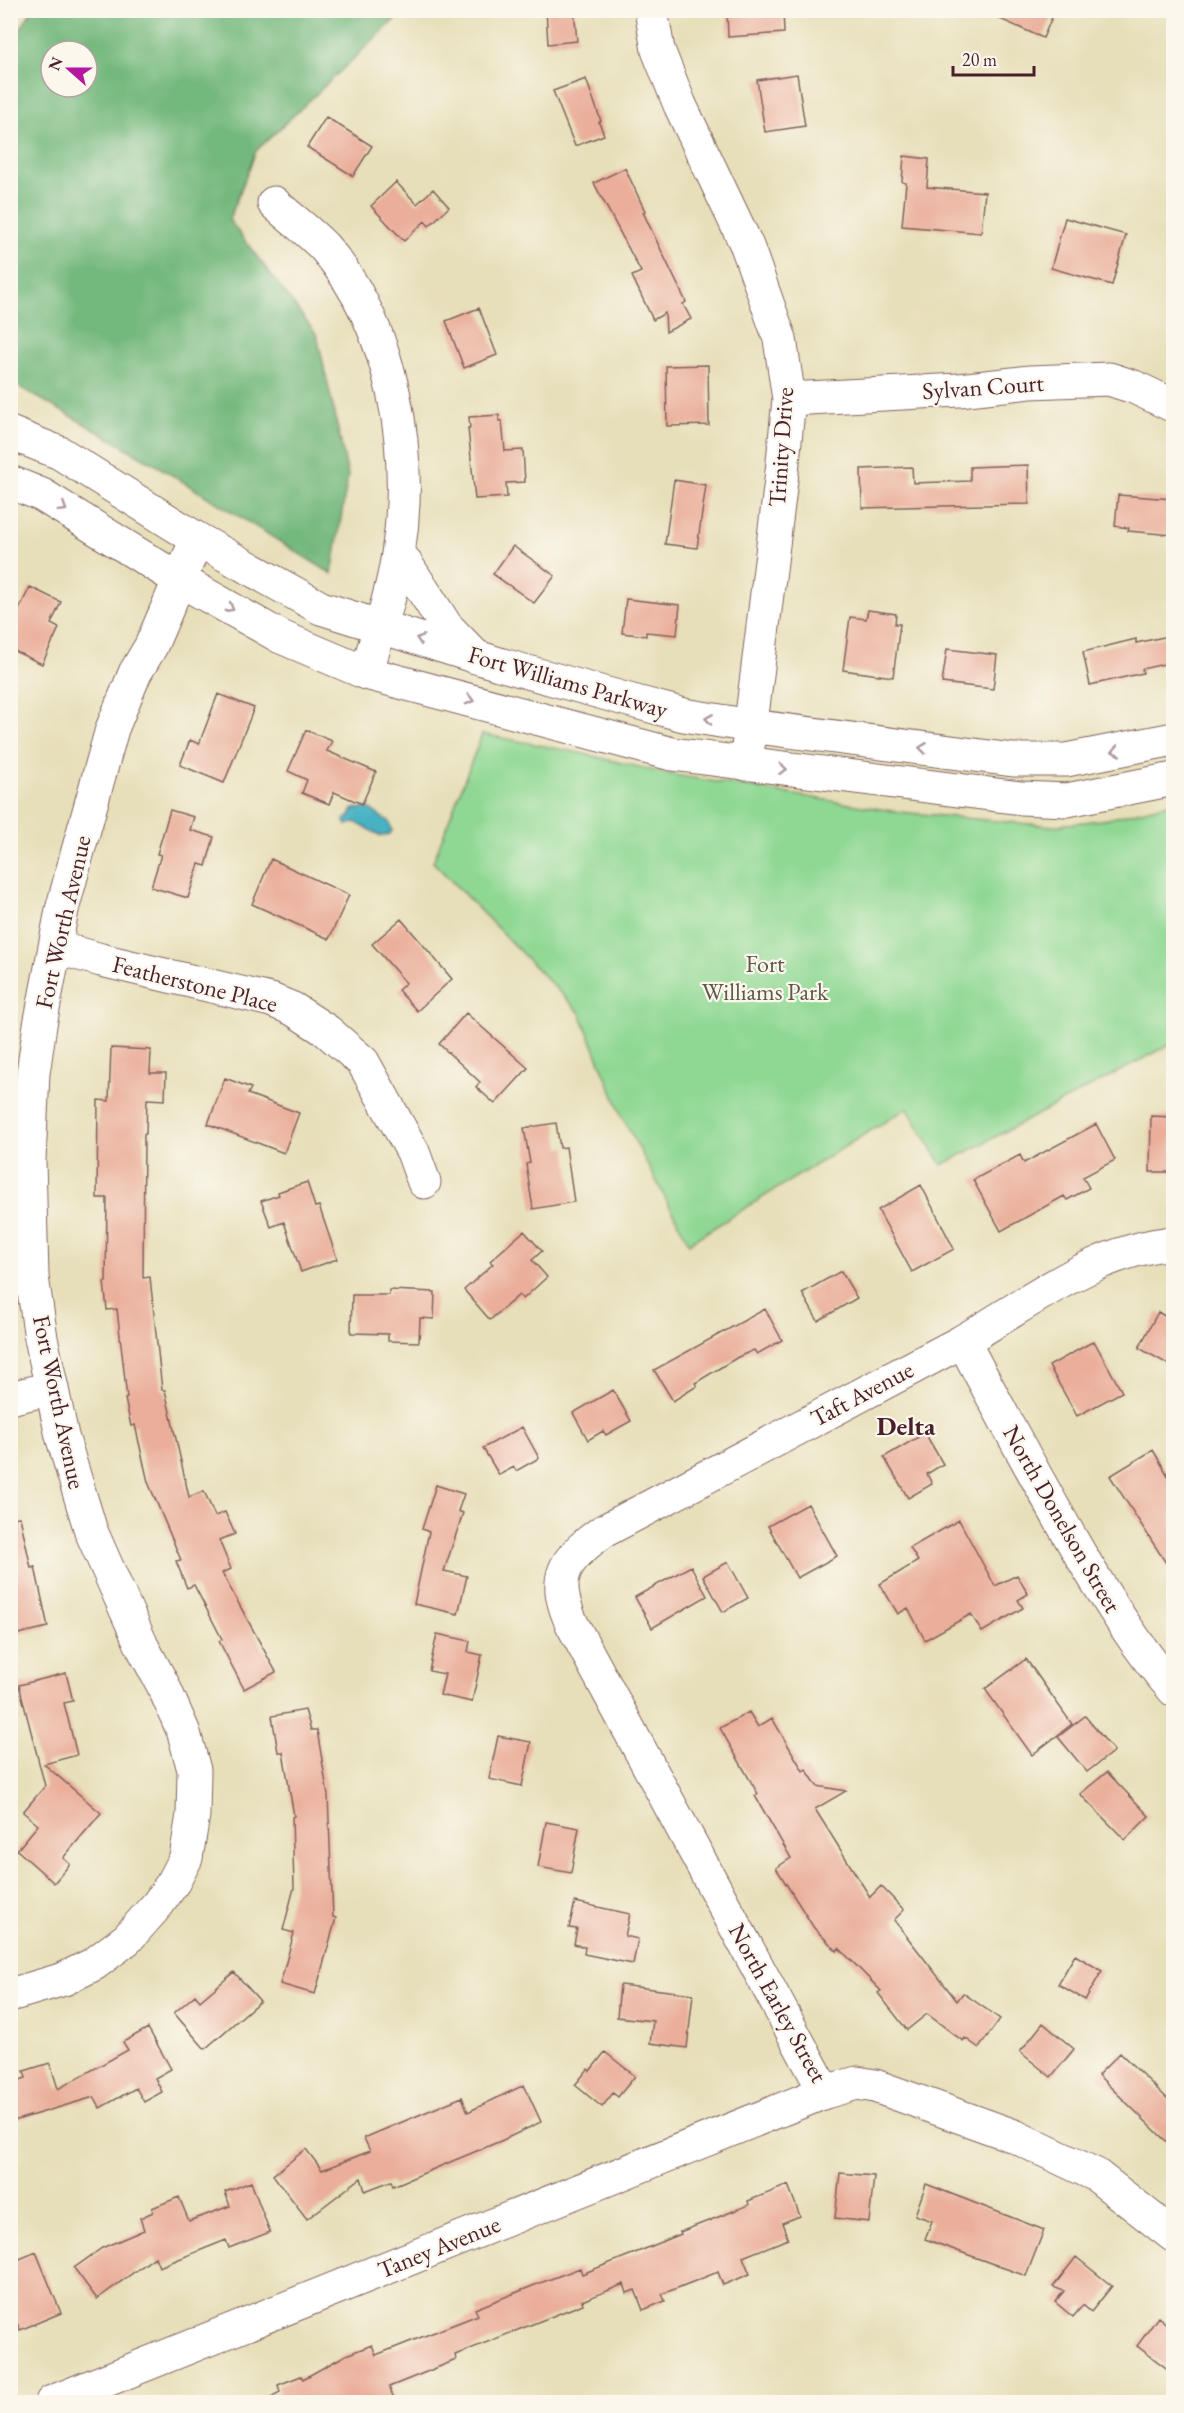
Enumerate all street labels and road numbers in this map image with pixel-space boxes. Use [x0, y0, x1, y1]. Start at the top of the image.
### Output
street label: Sylvan Court [921, 367, 1045, 406]
street label: Trinity Drive [761, 386, 800, 508]
street label: Fort Williams Parkway [465, 638, 672, 725]
street label: Fort Worth Avenue [28, 832, 98, 1012]
street label: Featherstone Place [109, 948, 281, 1019]
street label: Fort Worth Avenue [26, 1312, 93, 1492]
street label: Taft Avenue [805, 1354, 918, 1434]
street label: North Donelson Street [996, 1420, 1129, 1618]
street label: North Earley Street [722, 1918, 835, 2088]
street label: Taney Avenue [373, 2208, 505, 2285]

